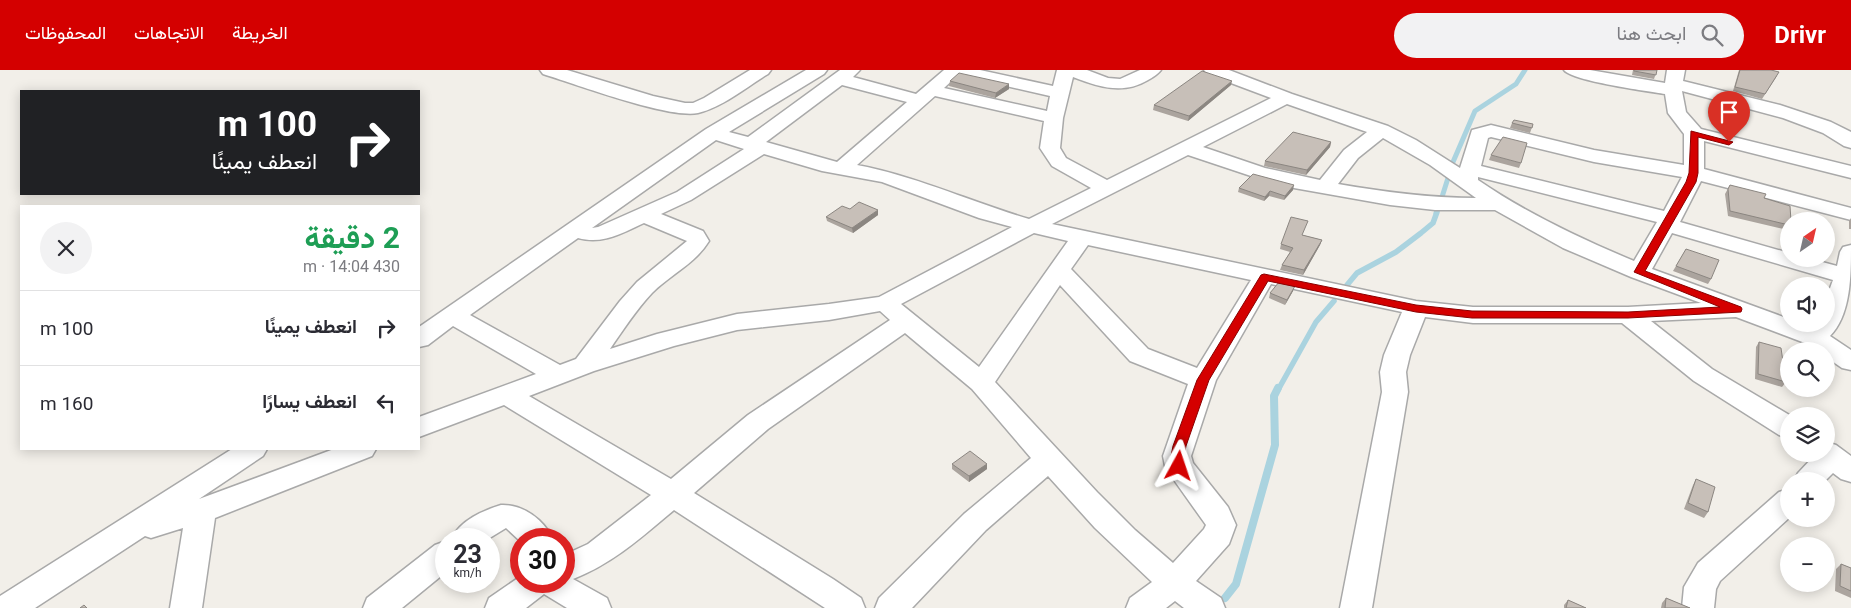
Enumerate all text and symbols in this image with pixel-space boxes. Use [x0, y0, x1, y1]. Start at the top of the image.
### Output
search box [1394, 13, 1744, 58]
icon: search [1698, 21, 1726, 49]
text: Drivr [1774, 21, 1826, 49]
text: المحفوظات [25, 22, 106, 43]
text: الاتجاهات [134, 22, 204, 43]
text: الخريطة [232, 22, 288, 43]
text: ابحث هنا [1616, 22, 1686, 45]
pin [1708, 91, 1750, 142]
icon: arrive [1715, 98, 1743, 126]
text: 100 m [218, 104, 317, 145]
icon: right [335, 110, 400, 175]
text: انعطف يمينًا [212, 149, 317, 174]
north arrow [1780, 212, 1835, 268]
map controls [1780, 212, 1835, 592]
text: 2 دقيقة [305, 220, 400, 255]
button: close [40, 222, 92, 274]
text: 430 m · 14:04 [303, 257, 400, 276]
button: sound [1780, 277, 1835, 332]
icon: right [372, 314, 400, 342]
text: انعطف يمينًا [265, 315, 357, 338]
text: 100 m [40, 317, 93, 340]
button: search [1780, 342, 1835, 397]
icon: left [372, 389, 400, 417]
text: انعطف يسارًا [262, 390, 357, 413]
text: 160 m [40, 392, 93, 415]
button: layers [1780, 407, 1835, 462]
position arrow [1152, 439, 1204, 491]
button: + [1780, 472, 1835, 527]
speed limit sign: 30 [510, 528, 575, 593]
button: − [1780, 537, 1835, 592]
text: 23 [453, 540, 482, 569]
text: km/h [453, 566, 482, 580]

